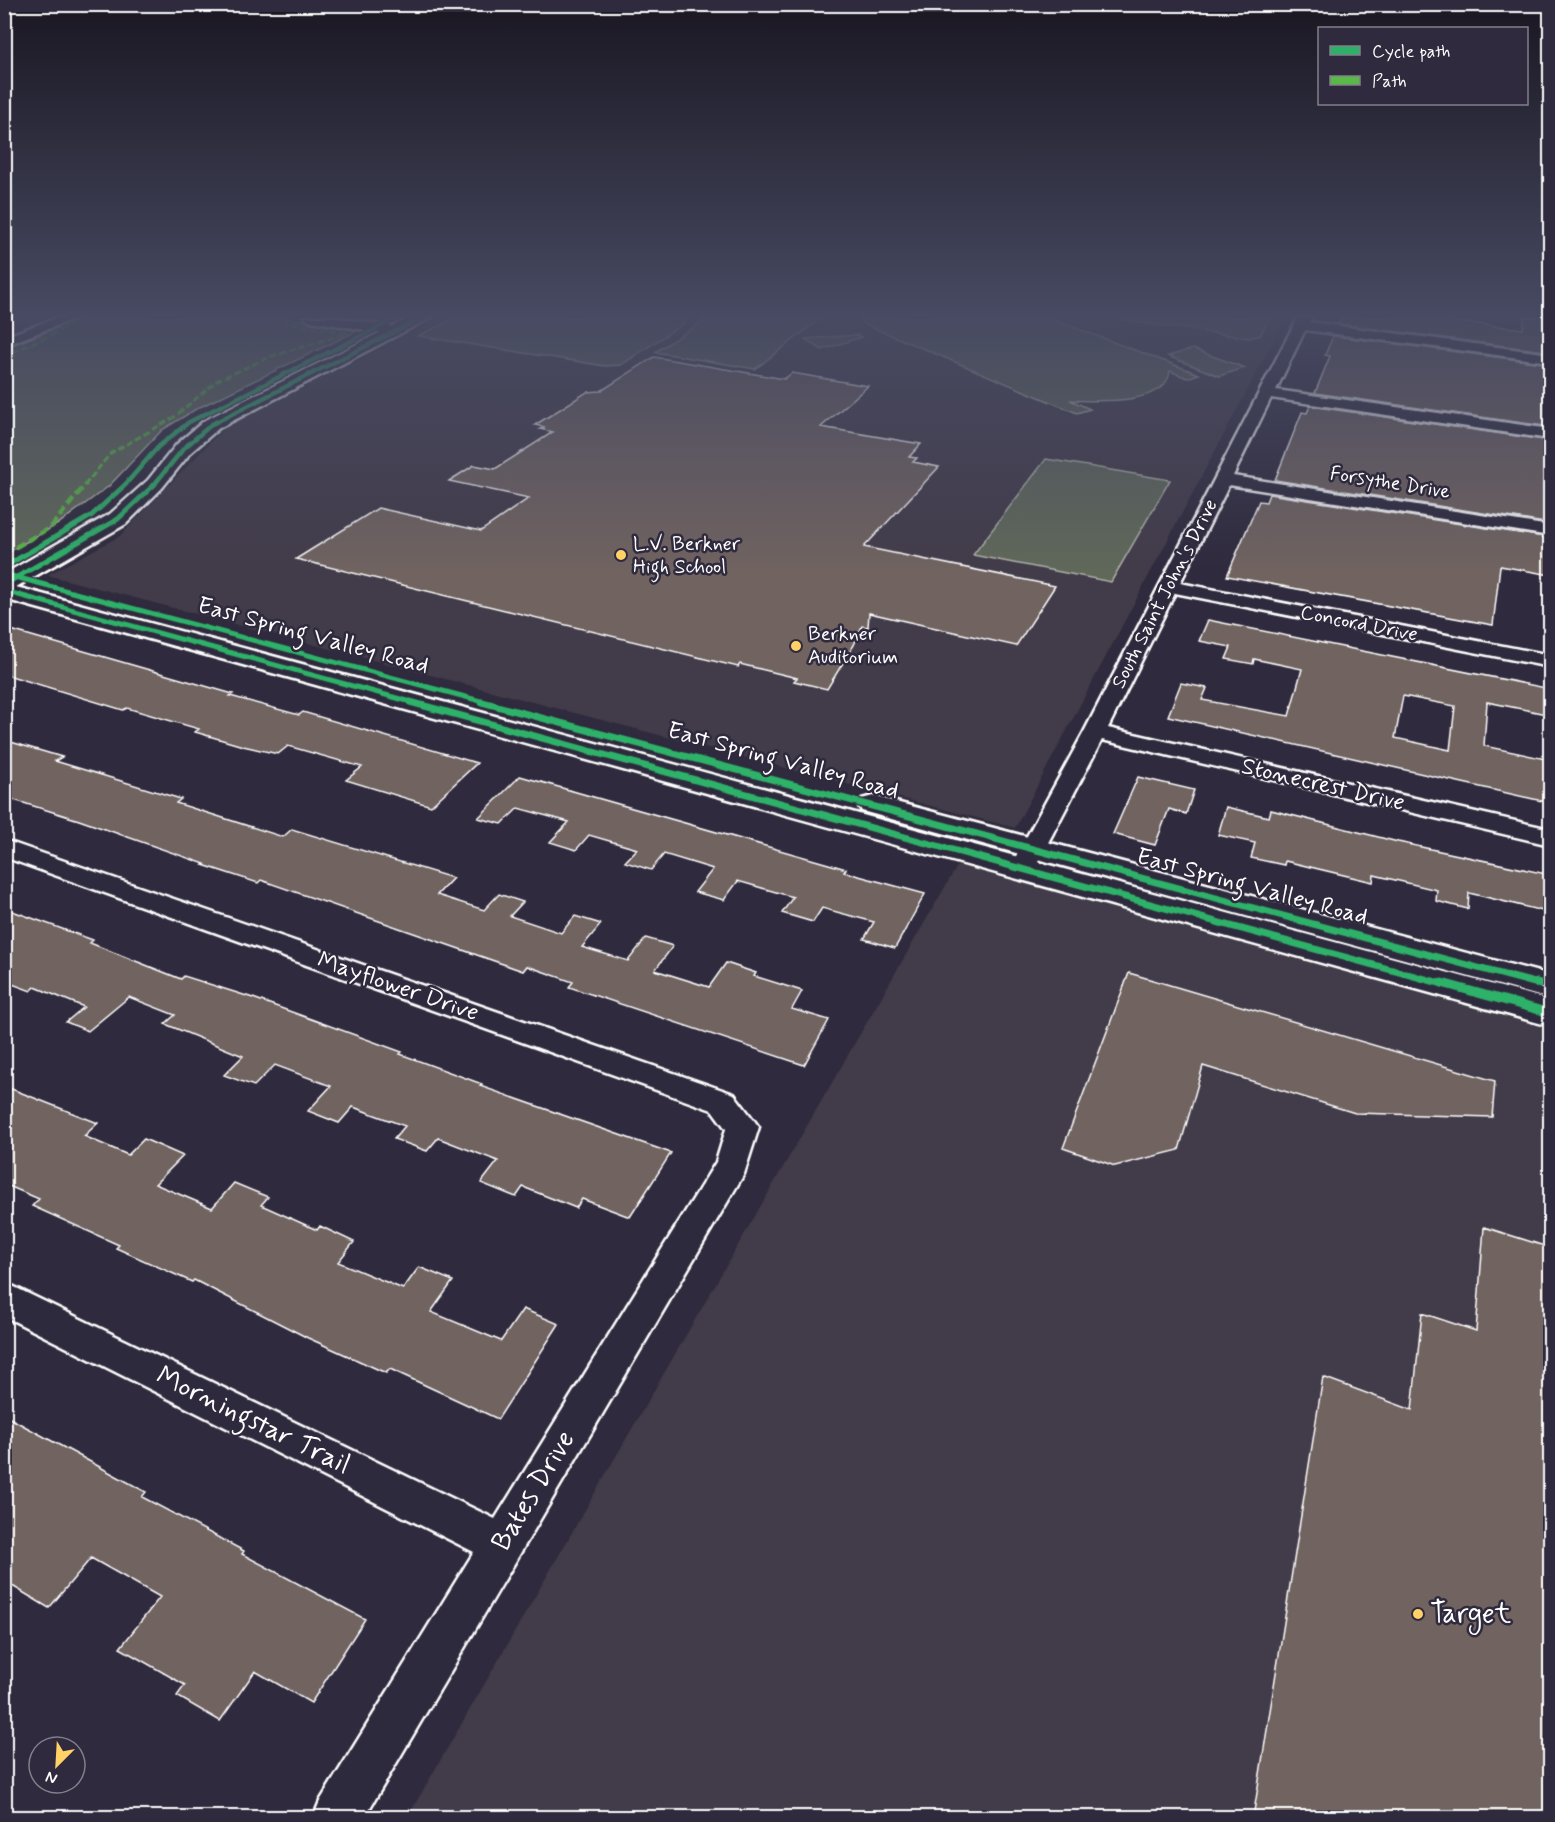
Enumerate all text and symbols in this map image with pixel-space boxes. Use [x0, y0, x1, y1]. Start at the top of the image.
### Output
legend [1318, 27, 1528, 105]
text: Cycle path [1372, 40, 1450, 64]
text: Path [1372, 70, 1407, 94]
street label: Forsythe Drive [1328, 460, 1452, 506]
street label: South Saint John's Drive [1105, 495, 1225, 693]
place label: L.V. Berkner High School [633, 531, 741, 583]
marker: L.V. Berkner High School [614, 548, 628, 562]
street label: East Spring Valley Road [193, 590, 432, 685]
street label: Concord Drive [1298, 599, 1420, 649]
place label: Berkner Auditorium [808, 621, 898, 671]
marker: Berkner Auditorium [789, 639, 803, 653]
street label: East Spring Valley Road [663, 715, 902, 810]
street label: Stonecrest Drive [1238, 751, 1408, 819]
street label: East Spring Valley Road [1132, 841, 1371, 936]
street label: Mayflower Drive [313, 945, 483, 1029]
street label: Morningstar Trail [148, 1358, 356, 1487]
street label: Bates Drive [484, 1424, 584, 1558]
place label: Target [1430, 1596, 1512, 1635]
marker: Target [1411, 1607, 1425, 1621]
north arrow [27, 1735, 87, 1795]
text: N [42, 1766, 61, 1789]

